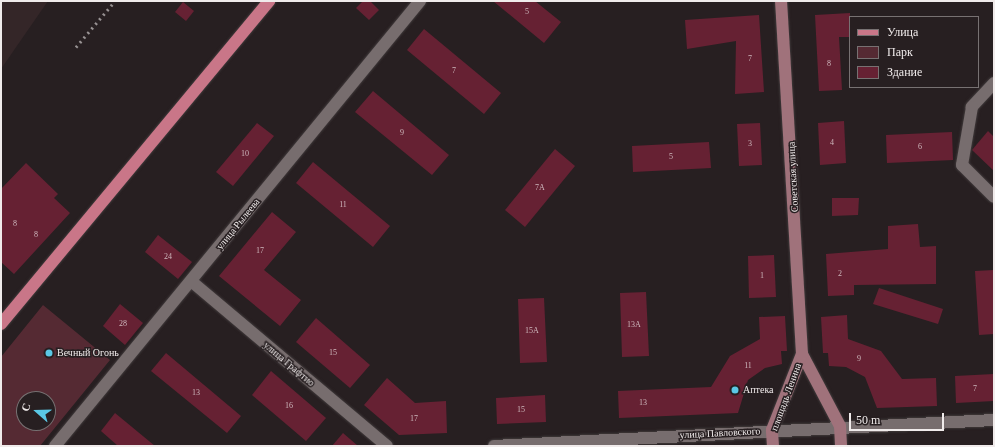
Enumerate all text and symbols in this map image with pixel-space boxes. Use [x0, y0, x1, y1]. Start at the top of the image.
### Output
house number: 5 [525, 7, 529, 17]
legend [849, 16, 979, 88]
text: Улица [887, 25, 918, 39]
text: Парк [887, 45, 913, 59]
house number: 7 [748, 54, 752, 64]
house number: 8 [827, 59, 831, 69]
text: Здание [887, 65, 922, 79]
house number: 7 [452, 66, 456, 76]
house number: 9 [400, 128, 404, 138]
house number: 4 [830, 138, 834, 148]
house number: 3 [748, 139, 752, 149]
street label: Советская улица [785, 141, 801, 213]
house number: 6 [918, 142, 922, 152]
house number: 10 [241, 149, 249, 159]
house number: 5 [669, 152, 673, 162]
house number: 7А [535, 183, 545, 193]
street label: улица Рылеева [214, 196, 262, 252]
house number: 11 [339, 200, 347, 210]
house number: 8 [13, 219, 17, 229]
house number: 8 [34, 230, 38, 240]
house number: 17 [256, 246, 264, 256]
house number: 24 [164, 252, 172, 262]
house number: 2 [838, 269, 842, 279]
house number: 1 [760, 271, 764, 281]
house number: 28 [119, 319, 127, 329]
house number: 13А [627, 320, 641, 330]
house number: 15А [525, 326, 539, 336]
street label: улица Графтио [261, 339, 317, 389]
place label: Вечный Огонь [57, 347, 119, 359]
marker: Вечный Огонь [44, 348, 54, 358]
house number: 15 [329, 348, 337, 358]
house number: 9 [857, 354, 861, 364]
house number: 11 [744, 361, 752, 371]
street label: площадь Ленина [768, 361, 804, 433]
place label: Аптека [743, 384, 774, 396]
house number: 7 [973, 384, 977, 394]
marker: Аптека [730, 385, 740, 395]
house number: 13 [192, 388, 200, 398]
north arrow [16, 391, 56, 431]
house number: 13 [639, 398, 647, 408]
text: С [19, 401, 33, 413]
house number: 16 [285, 401, 293, 411]
house number: 15 [517, 405, 525, 415]
scale bar [851, 405, 946, 431]
text: 50 m [856, 413, 880, 427]
house number: 17 [410, 414, 418, 424]
street label: улица Павловского [679, 425, 761, 441]

